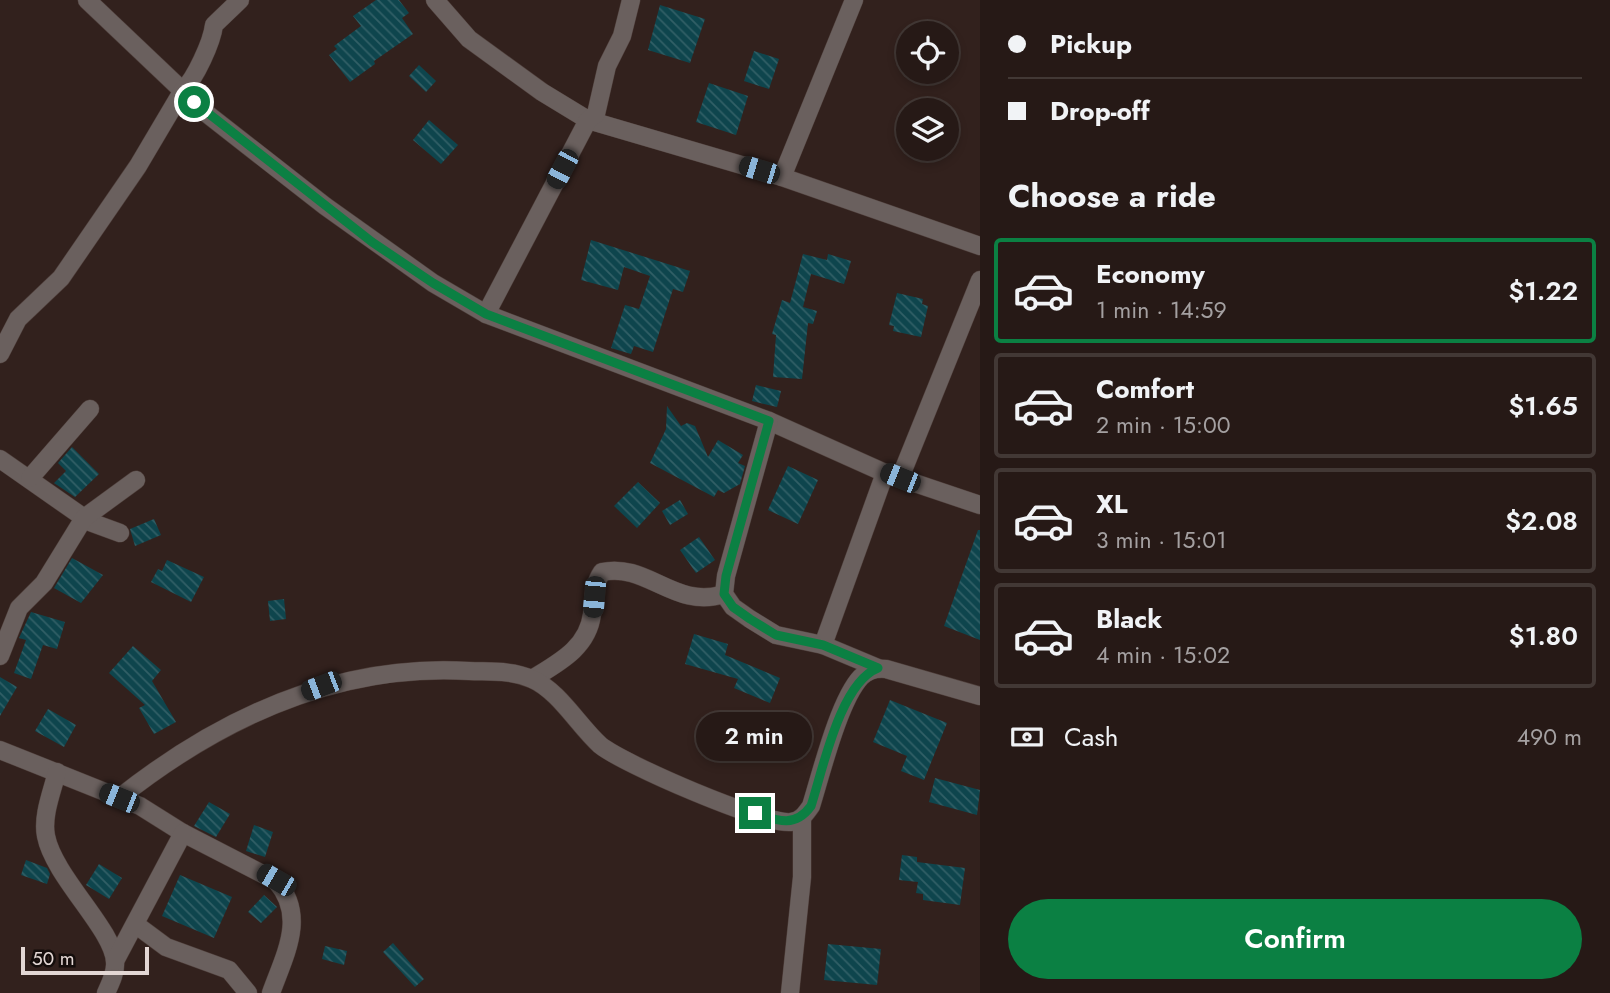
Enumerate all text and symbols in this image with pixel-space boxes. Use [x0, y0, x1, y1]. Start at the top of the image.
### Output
map controls [896, 21, 959, 161]
button: locate [896, 21, 959, 84]
text: Pickup [1050, 25, 1132, 63]
route start [178, 86, 210, 118]
text: Drop-off [1050, 92, 1150, 130]
button: layers [896, 98, 959, 161]
car [543, 146, 582, 192]
car [736, 154, 783, 186]
text: Choose a ride [1008, 173, 1216, 219]
text: Economy [1096, 255, 1205, 293]
icon: car [1012, 259, 1075, 322]
text: $1.22 [1509, 272, 1578, 310]
text: 1 min · 14:59 [1096, 293, 1227, 327]
text: Comfort [1096, 370, 1194, 408]
icon: car [1012, 374, 1075, 437]
text: $1.65 [1508, 387, 1578, 425]
text: 2 min · 15:00 [1096, 408, 1231, 442]
car [877, 460, 924, 496]
text: XL [1096, 485, 1128, 523]
icon: car [1012, 489, 1075, 552]
text: $2.08 [1505, 502, 1578, 540]
text: 3 min · 15:01 [1096, 523, 1227, 557]
car [582, 575, 607, 619]
text: Black [1096, 600, 1162, 638]
icon: car [1012, 604, 1075, 667]
text: $1.80 [1509, 617, 1578, 655]
text: 4 min · 15:02 [1096, 638, 1230, 672]
car [298, 669, 345, 703]
callout: 2 min [697, 712, 813, 760]
icon: cash [1008, 718, 1046, 756]
text: Cash [1064, 718, 1118, 756]
text: 2 min [724, 719, 784, 753]
text: 490 m [1517, 720, 1582, 754]
car [96, 780, 143, 816]
route end [739, 797, 771, 829]
car [253, 860, 300, 900]
button: Confirm [1008, 899, 1582, 979]
scale bar [21, 944, 149, 976]
text: 50 m [32, 945, 75, 972]

